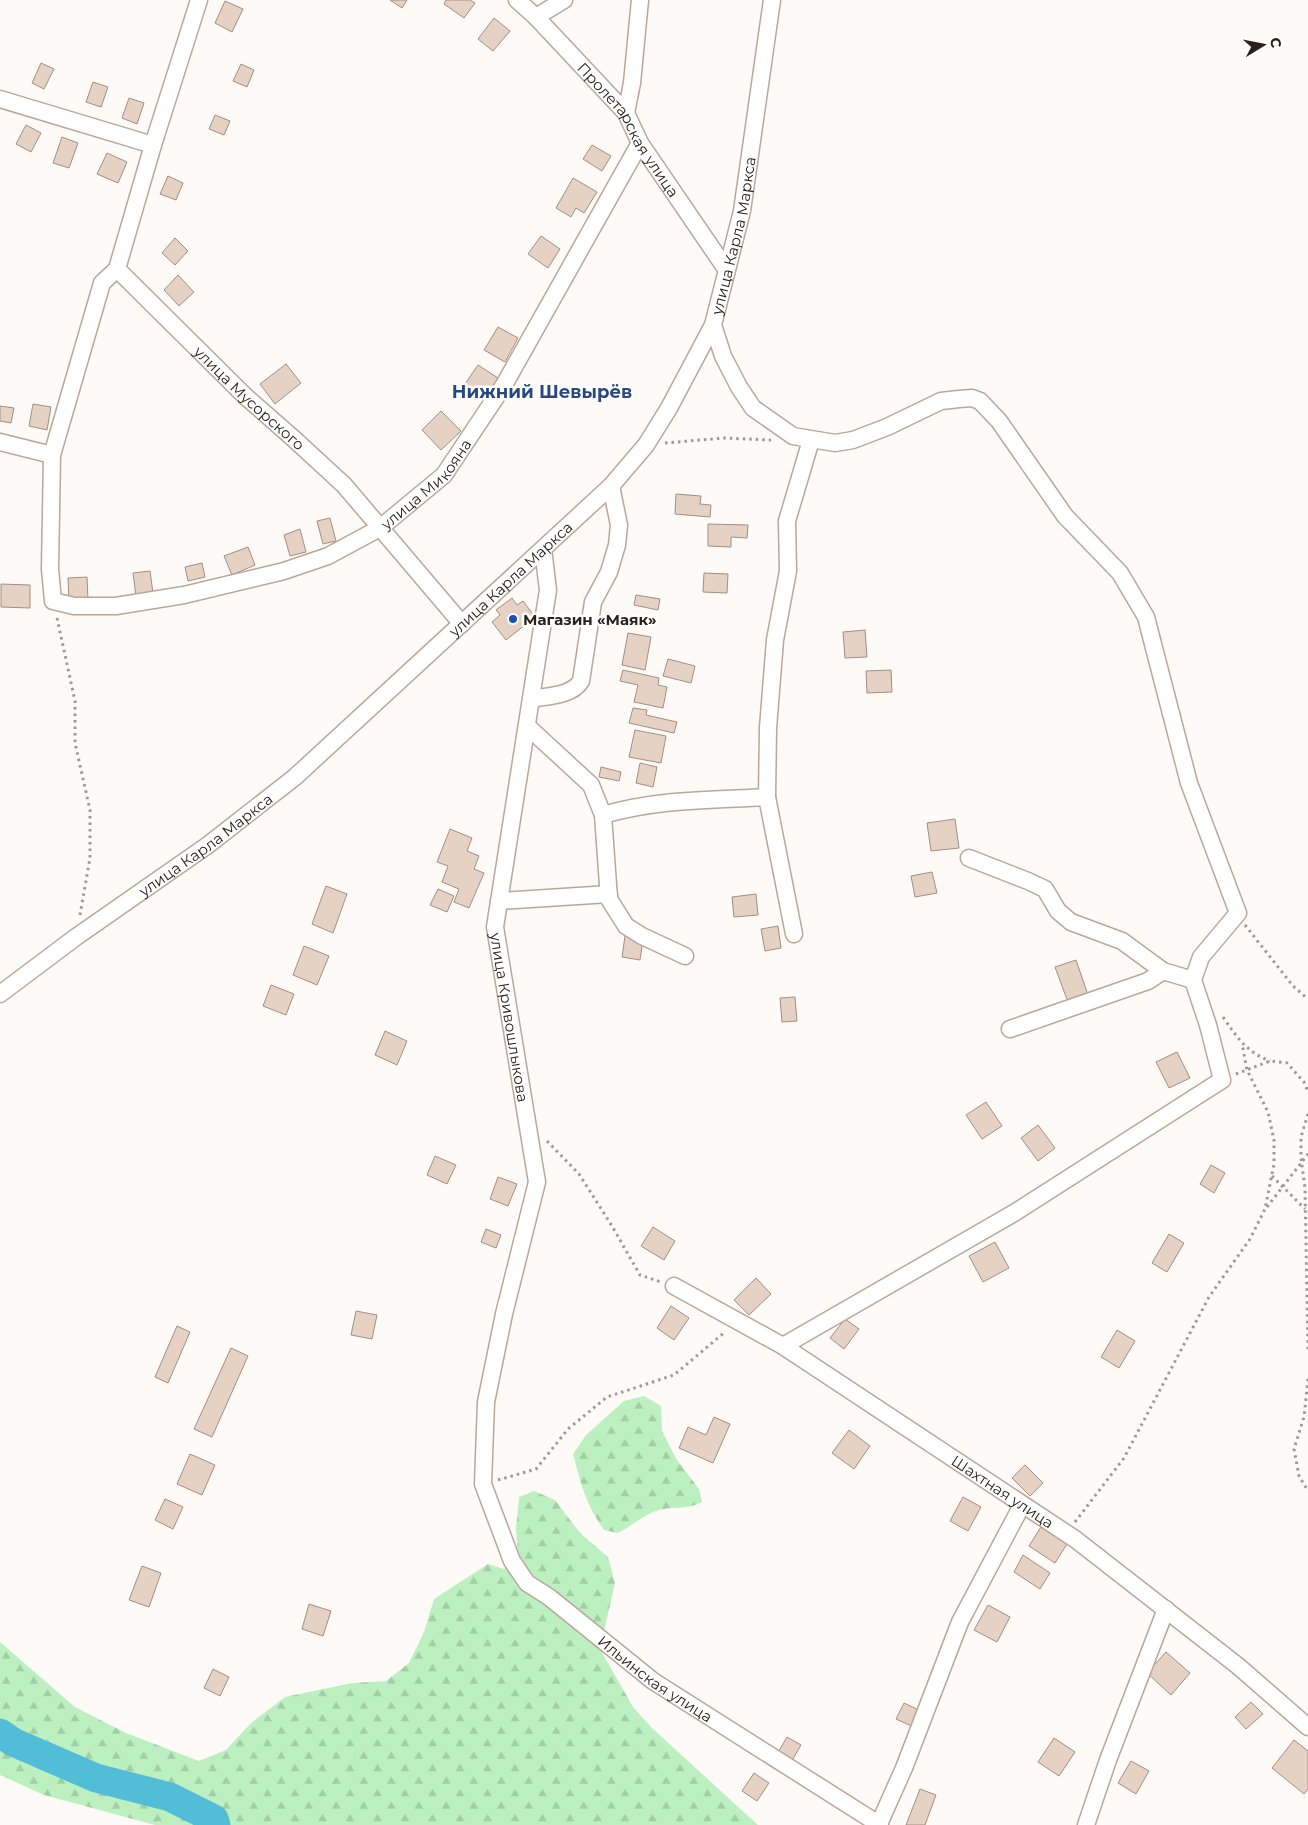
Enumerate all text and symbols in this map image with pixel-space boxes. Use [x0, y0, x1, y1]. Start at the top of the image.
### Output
north arrow [1238, 20, 1288, 70]
text: С [1266, 36, 1286, 49]
street label: Пролетарская улица [574, 58, 683, 200]
street label: улица Карла Маркса [706, 155, 759, 318]
street label: улица Мусорского [190, 341, 309, 454]
district label: Нижний Шевырёв [452, 381, 632, 403]
street label: улица Микояна [376, 435, 475, 534]
street label: улица Карла Маркса [444, 517, 576, 641]
place label: Магазин «Маяк» [523, 610, 657, 629]
marker: Магазин «Маяк» [507, 613, 519, 625]
street label: улица Карла Маркса [134, 789, 276, 901]
street label: улица Кривошлыкова [486, 930, 533, 1104]
street label: Шахтная улица [948, 1451, 1058, 1532]
street label: Ильинская улица [594, 1631, 716, 1726]

